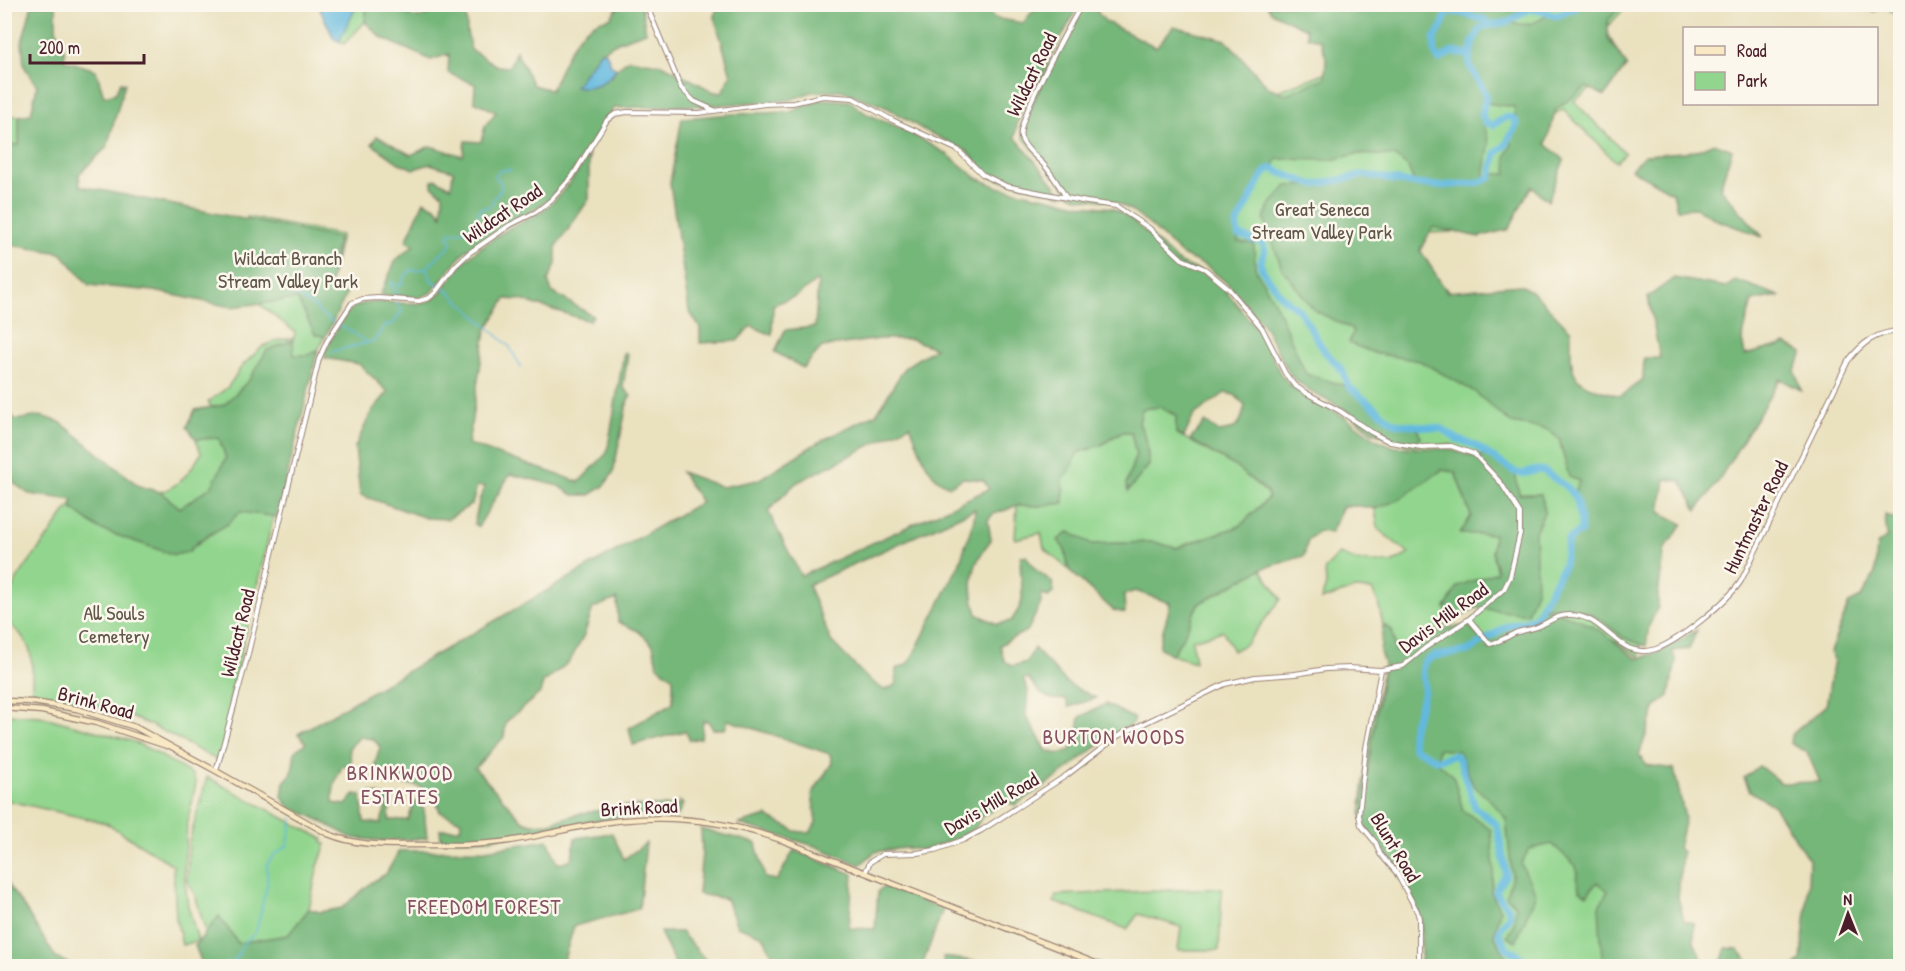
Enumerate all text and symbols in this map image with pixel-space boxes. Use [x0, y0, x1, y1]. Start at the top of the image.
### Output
scale bar [30, 27, 144, 65]
legend [1683, 27, 1878, 105]
street label: Wildcat Road [999, 28, 1063, 120]
text: 200 m [39, 35, 80, 60]
text: Road [1737, 38, 1767, 63]
text: Park [1737, 68, 1768, 93]
street label: Wildcat Road [457, 177, 547, 249]
park label: Great Seneca Stream Valley Park [1252, 195, 1392, 245]
park label: Wildcat Branch Stream Valley Park [218, 244, 358, 294]
street label: Huntmaster Road [1716, 456, 1794, 578]
street label: Davis Mill Road [1393, 575, 1493, 659]
street label: Wildcat Road [213, 586, 261, 680]
park label: All Souls Cemetery [78, 599, 150, 649]
street label: Brink Road [55, 679, 137, 725]
district label: BURTON WOODS [1042, 722, 1186, 751]
district label: BRINKWOOD ESTATES [346, 758, 454, 811]
street label: Davis Mill Road [939, 765, 1043, 841]
street label: Brink Road [600, 791, 678, 822]
street label: Blunt Road [1365, 807, 1427, 887]
north arrow [1818, 884, 1878, 944]
text: N [1843, 888, 1853, 910]
district label: FREEDOM FOREST [407, 892, 562, 921]

